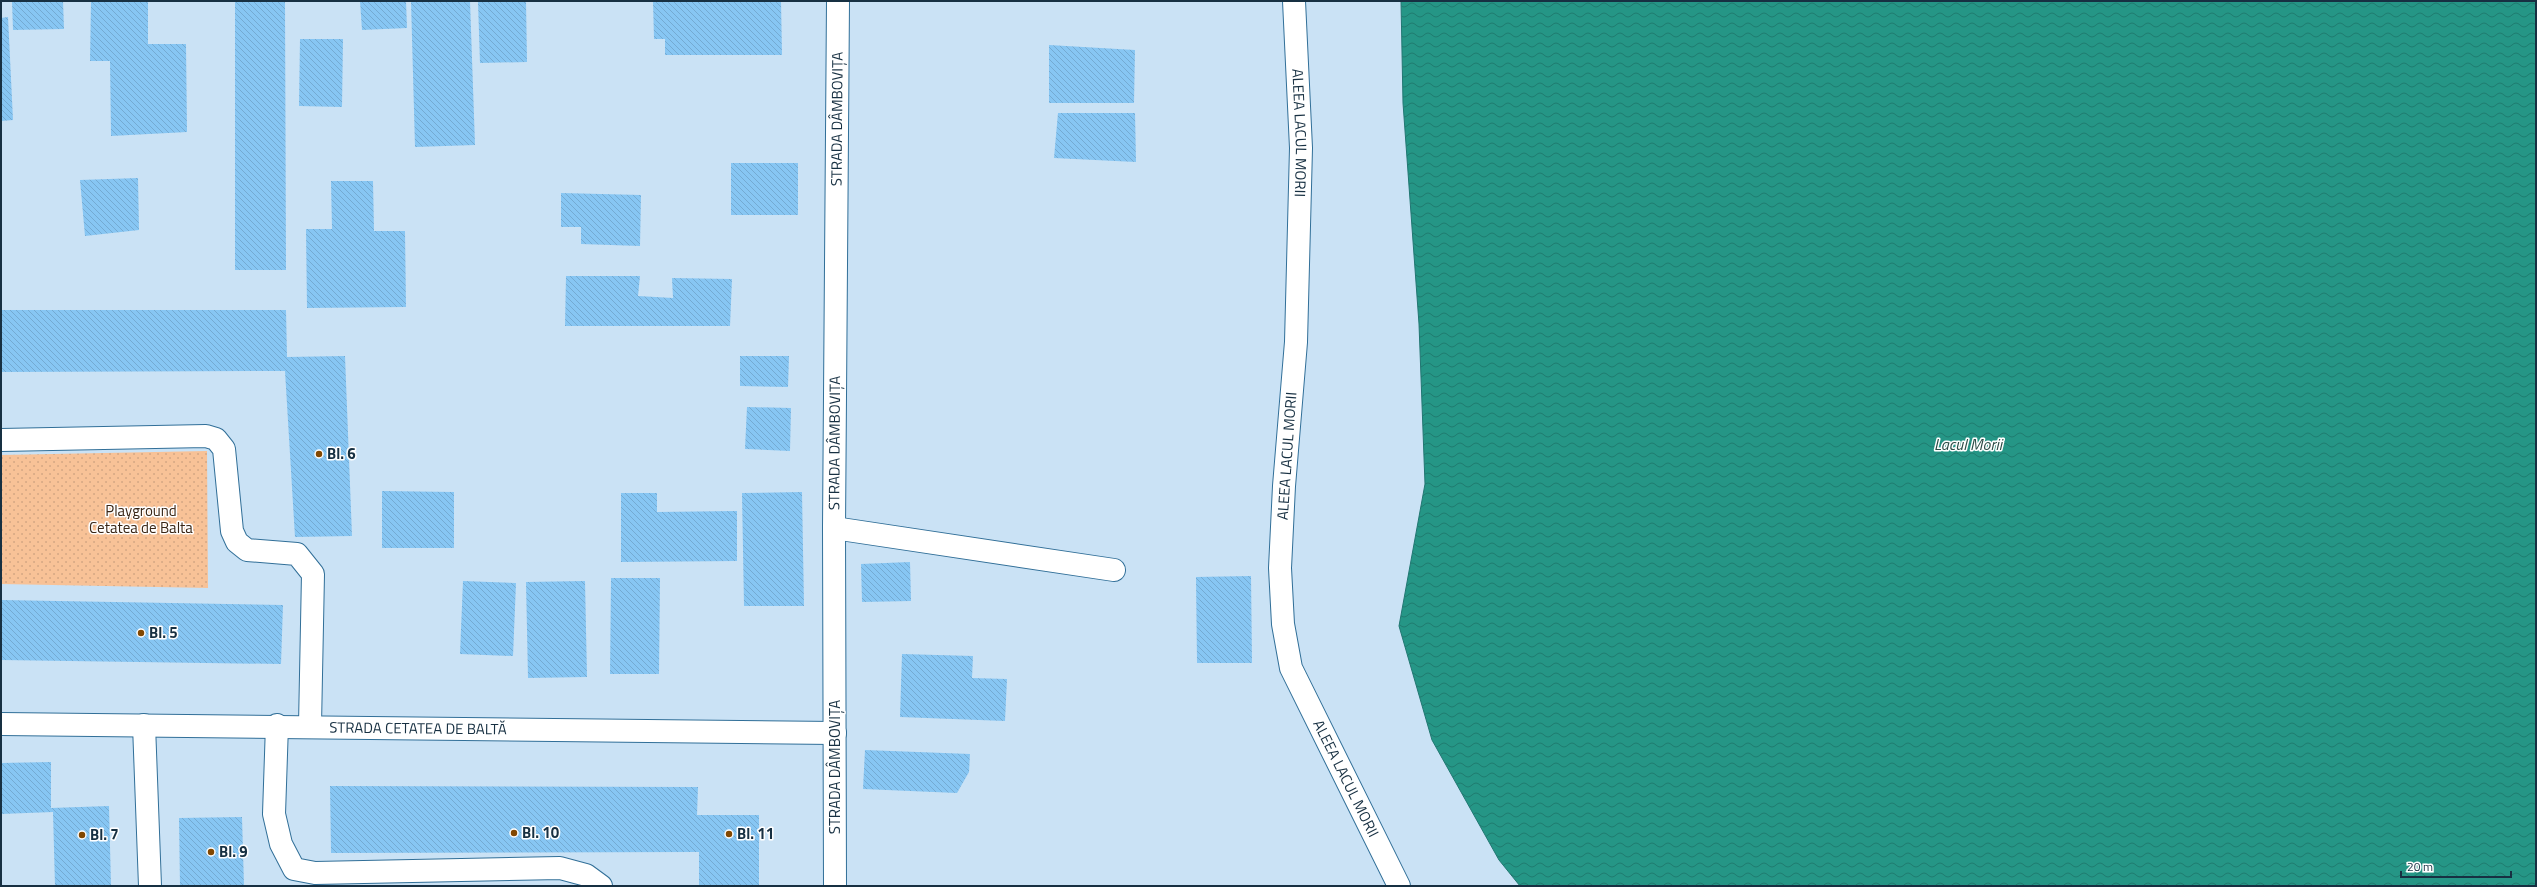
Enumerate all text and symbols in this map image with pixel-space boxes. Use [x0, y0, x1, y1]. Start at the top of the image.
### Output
street label: STRADA DÂMBOVIȚA [825, 52, 849, 186]
street label: ALEEA LACUL MORII [1286, 68, 1313, 197]
street label: STRADA DÂMBOVIȚA [822, 376, 846, 510]
street label: ALEEA LACUL MORII [1271, 391, 1302, 521]
water label: Lacul Morii [1934, 432, 2004, 456]
place label: Bl. 6 [327, 442, 356, 465]
marker: Bl. 6 [314, 449, 324, 459]
park label: Playground Cetatea de Balta [89, 499, 193, 539]
place label: Bl. 5 [149, 621, 178, 644]
marker: Bl. 5 [136, 628, 146, 638]
street label: STRADA DÂMBOVIȚA [823, 700, 846, 834]
street label: STRADA CETATEA DE BALTĂ [329, 716, 507, 740]
street label: ALEEA LACUL MORII [1307, 716, 1385, 841]
place label: Bl. 10 [522, 821, 560, 844]
place label: Bl. 11 [737, 822, 774, 845]
place label: Bl. 7 [90, 823, 119, 846]
marker: Bl. 10 [509, 828, 519, 838]
marker: Bl. 11 [724, 829, 734, 839]
marker: Bl. 7 [77, 830, 87, 840]
place label: Bl. 9 [219, 840, 248, 863]
marker: Bl. 9 [206, 847, 216, 857]
scale bar [2401, 853, 2511, 879]
text: 20 m [2407, 857, 2433, 876]

